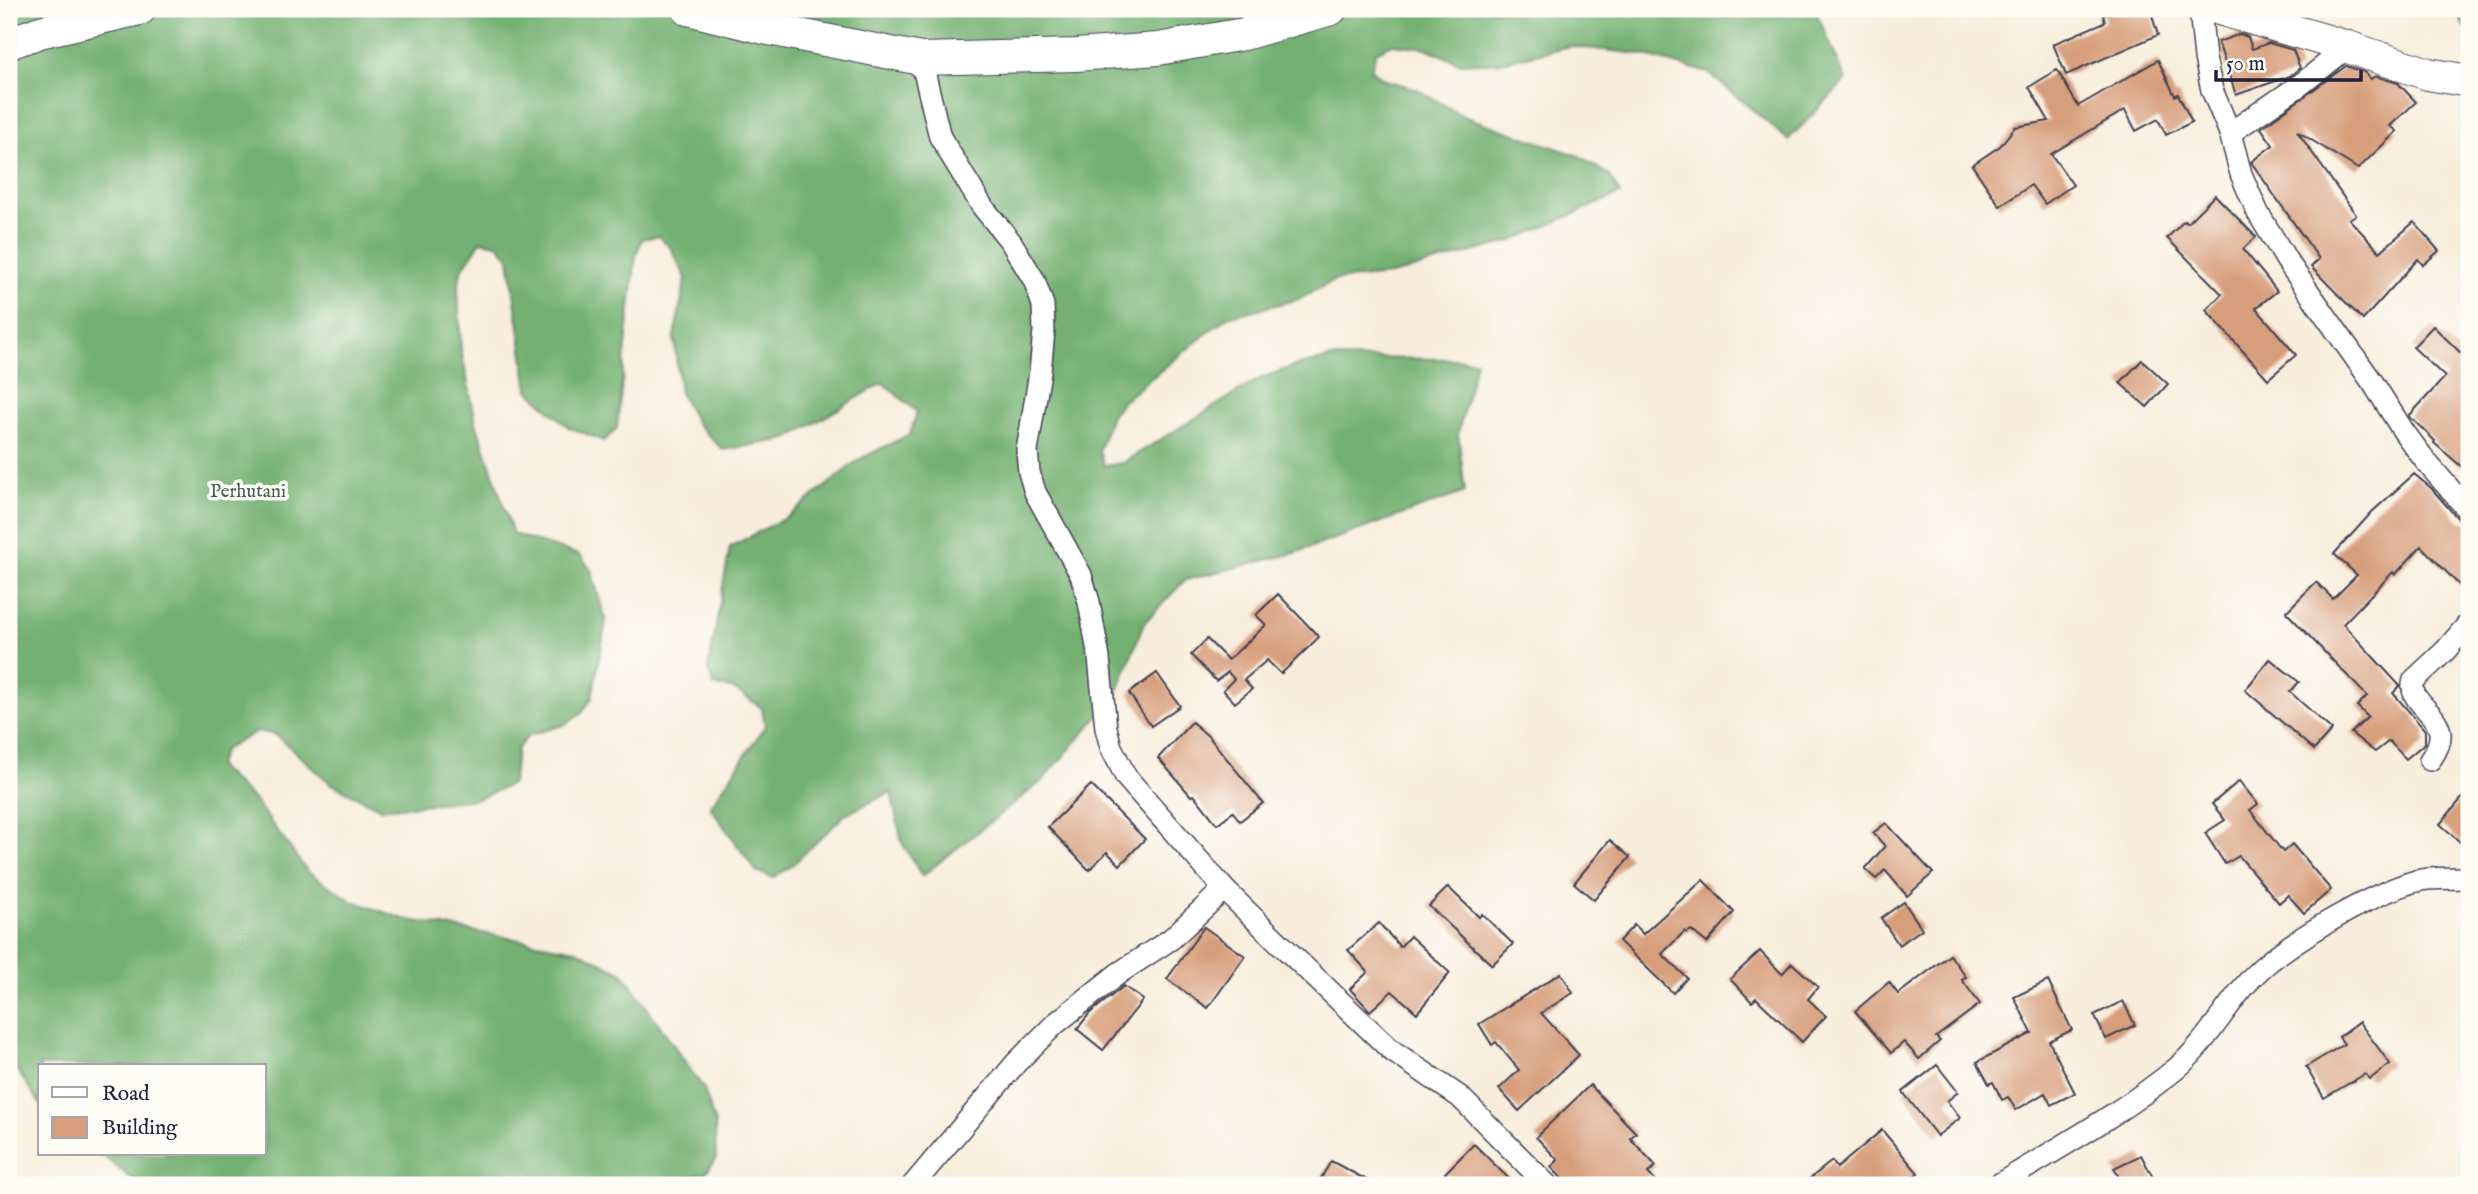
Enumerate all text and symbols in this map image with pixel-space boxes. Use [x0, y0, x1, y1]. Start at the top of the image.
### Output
scale bar [2216, 38, 2361, 82]
text: 50 m [2226, 51, 2265, 78]
park label: Perhutani [210, 480, 286, 504]
legend [38, 1064, 266, 1156]
text: Road [102, 1081, 150, 1108]
text: Building [102, 1115, 178, 1142]

